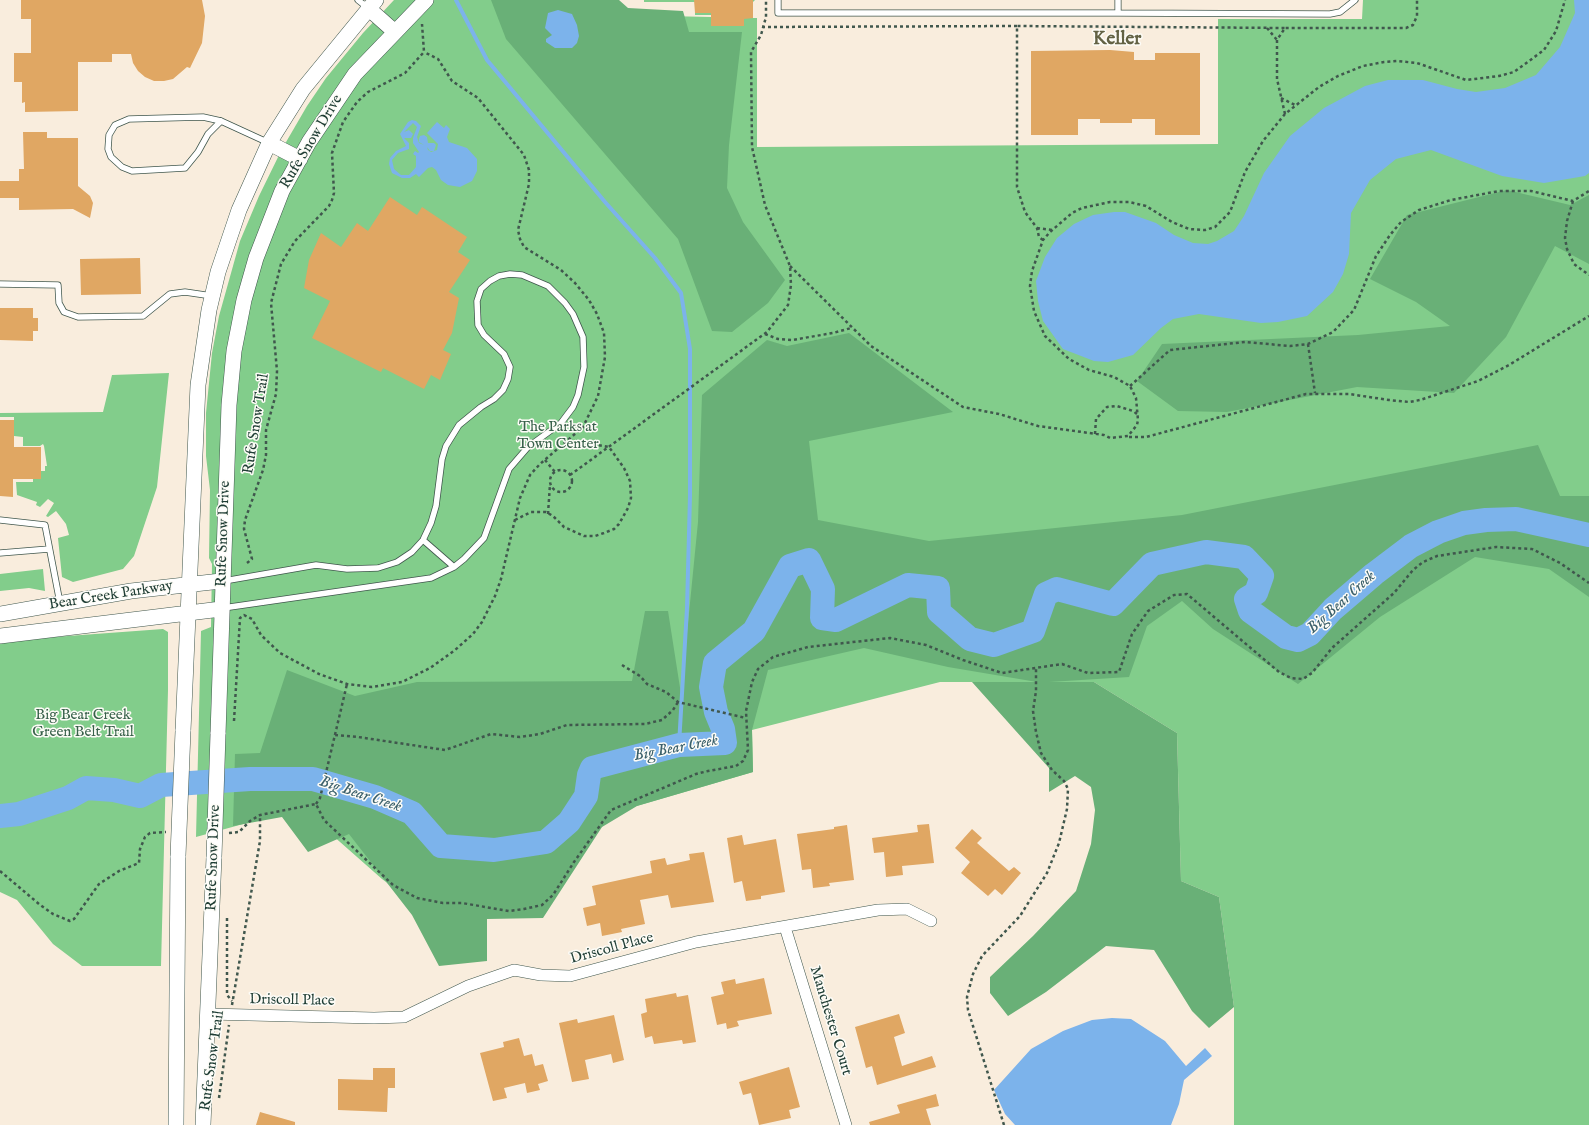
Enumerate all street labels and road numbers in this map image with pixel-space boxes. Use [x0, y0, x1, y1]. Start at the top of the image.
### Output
street label: Rufe Snow Drive [277, 92, 347, 192]
street label: Rufe Snow Trail [240, 373, 274, 475]
street label: Rufe Snow Drive [213, 481, 235, 587]
street label: Bear Creek Parkway [48, 577, 174, 615]
street label: Rufe Snow Drive [203, 805, 225, 911]
street label: Driscoll Place [568, 929, 656, 969]
street label: Manchester Court [805, 964, 855, 1078]
street label: Driscoll Place [249, 991, 335, 1011]
street label: Rufe Snow Trail [197, 1010, 229, 1112]

